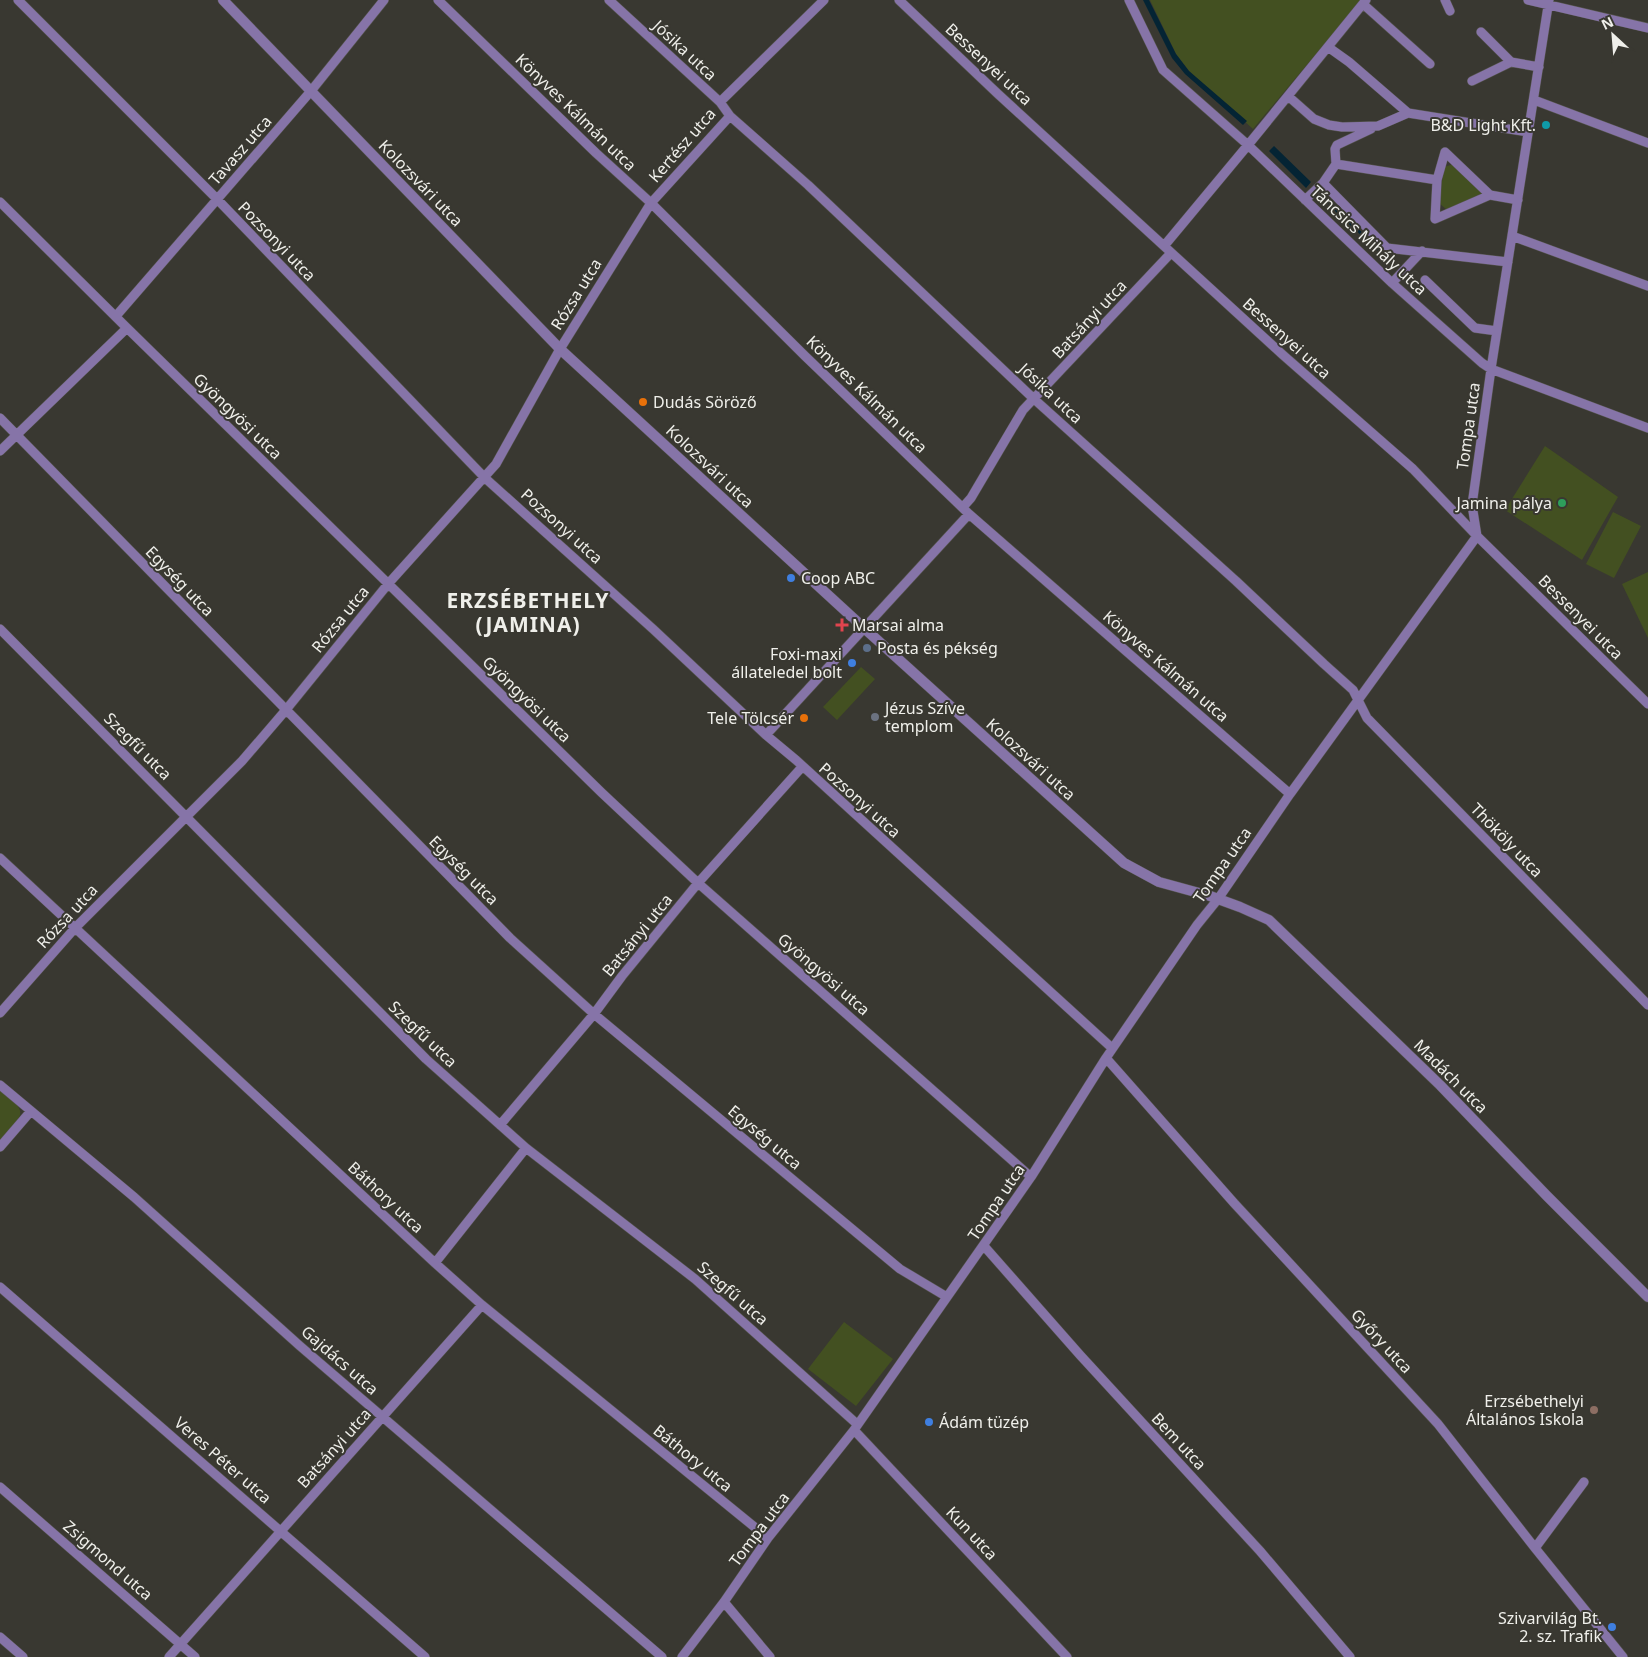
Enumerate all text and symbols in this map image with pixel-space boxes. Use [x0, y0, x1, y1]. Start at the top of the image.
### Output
north arrow [1588, 10, 1638, 60]
text: N [1598, 12, 1616, 34]
street label: Jósika utca [647, 13, 722, 85]
street label: Bessenyei utca [941, 18, 1037, 110]
street label: Könyves Kálmán utca [511, 49, 641, 175]
street label: Kertész utca [644, 103, 720, 187]
street label: Tavasz utca [204, 111, 276, 189]
place label: B&D Light Kft. [1430, 114, 1536, 136]
marker: B&D Light Kft. [1540, 119, 1552, 131]
street label: Kolozsvári utca [374, 135, 468, 231]
street label: Táncsics Mihály utca [1306, 180, 1432, 300]
street label: Pozsonyi utca [233, 196, 321, 286]
street label: Rózsa utca [545, 254, 607, 334]
street label: Batsányi utca [1047, 275, 1131, 363]
street label: Bessenyei utca [1238, 293, 1336, 383]
street label: Könyves Kálmán utca [802, 331, 932, 457]
street label: Jósika utca [1013, 356, 1088, 428]
street label: Gyöngyösi utca [189, 368, 287, 464]
street label: Tompa utca [1451, 381, 1485, 471]
place label: Dudás Söröző [653, 391, 757, 413]
marker: Dudás Söröző [637, 396, 649, 408]
street label: Kolozsvári utca [661, 420, 759, 512]
street label: Pozsonyi utca [516, 483, 608, 569]
place label: Jamina pálya [1454, 492, 1552, 514]
marker: Jamina pálya [1556, 497, 1568, 509]
street label: Egység utca [141, 541, 219, 621]
place label: Coop ABC [801, 567, 875, 589]
street label: Bessenyei utca [1534, 570, 1628, 664]
marker: Coop ABC [785, 572, 797, 584]
street label: Rózsa utca [306, 581, 374, 657]
district label: ERZSÉBETHELY (JAMINA) [447, 586, 609, 638]
street label: Könyves Kálmán utca [1098, 605, 1234, 727]
place label: Marsai alma [852, 614, 944, 636]
marker: Marsai alma [836, 619, 848, 631]
place label: Posta és pékség [877, 637, 998, 659]
marker: Posta és pékség [861, 642, 873, 654]
place label: Foxi-maxi állateledel bolt [731, 643, 842, 683]
street label: Gyöngyösi utca [478, 651, 576, 747]
marker: Foxi-maxi állateledel bolt [846, 657, 858, 669]
place label: Jézus Szíve templom [883, 697, 965, 737]
street label: Szegfű utca [99, 707, 177, 785]
place label: Tele Tölcsér [707, 707, 794, 729]
marker: Jézus Szíve templom [869, 711, 881, 723]
marker: Tele Tölcsér [798, 712, 810, 724]
street label: Kolozsvári utca [982, 713, 1080, 805]
street label: Pozsonyi utca [814, 757, 906, 843]
street label: Thököly utca [1466, 798, 1548, 882]
street label: Tompa utca [1188, 823, 1256, 907]
street label: Egység utca [424, 830, 504, 910]
street label: Rózsa utca [32, 879, 102, 953]
street label: Batsányi utca [597, 889, 677, 981]
street label: Gyöngyösi utca [773, 928, 875, 1020]
street label: Szegfű utca [384, 996, 462, 1072]
street label: Madách utca [1409, 1034, 1493, 1118]
street label: Egység utca [723, 1100, 807, 1174]
street label: Báthory utca [343, 1156, 429, 1238]
street label: Tompa utca [962, 1159, 1030, 1245]
street label: Szegfű utca [693, 1256, 773, 1330]
street label: Győry utca [1346, 1304, 1418, 1378]
street label: Gajdács utca [297, 1320, 383, 1400]
place label: Erzsébethelyi Általános Iskola [1466, 1390, 1584, 1430]
street label: Batsányi utca [292, 1403, 376, 1493]
marker: Erzsébethelyi Általános Iskola [1588, 1404, 1600, 1416]
street label: Bem utca [1147, 1408, 1211, 1474]
place label: Ádám tüzép [939, 1411, 1029, 1433]
street label: Veres Péter utca [170, 1412, 276, 1508]
marker: Ádám tüzép [923, 1416, 935, 1428]
street label: Báthory utca [649, 1419, 737, 1497]
street label: Tompa utca [724, 1487, 794, 1571]
street label: Kun utca [941, 1501, 1003, 1565]
street label: Zsigmond utca [59, 1515, 157, 1605]
place label: Szivarvilág Bt. 2. sz. Trafik [1498, 1607, 1602, 1647]
marker: Szivarvilág Bt. 2. sz. Trafik [1606, 1621, 1618, 1633]

